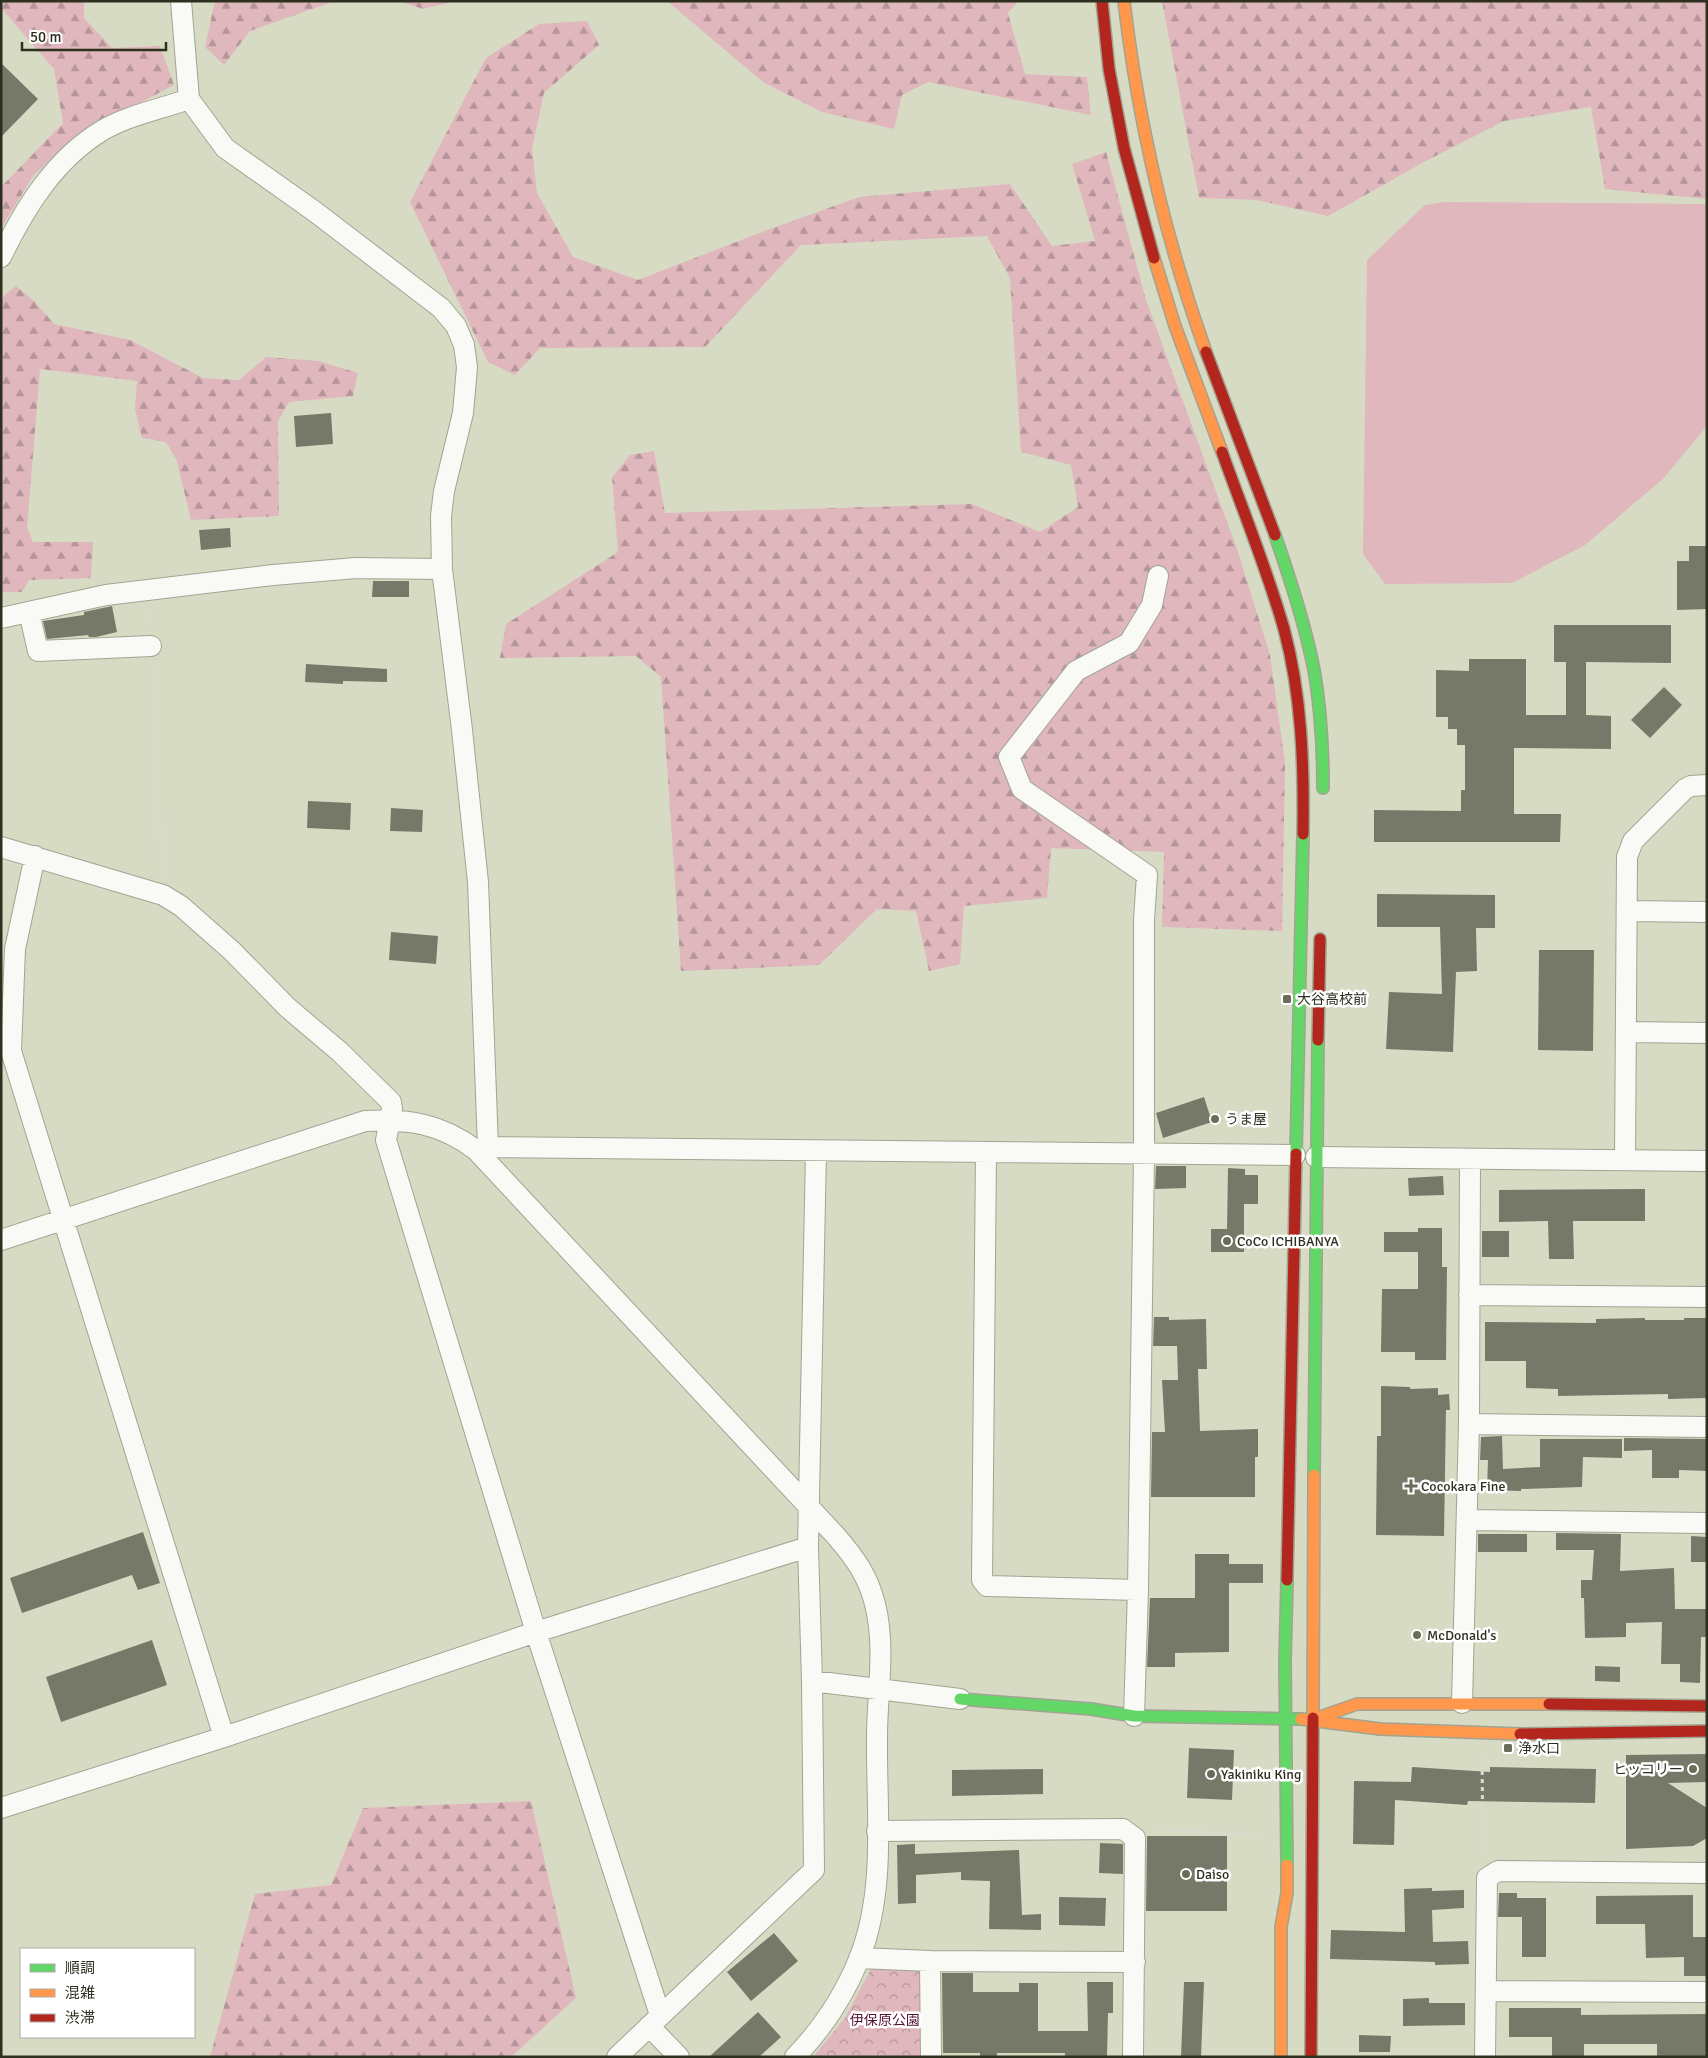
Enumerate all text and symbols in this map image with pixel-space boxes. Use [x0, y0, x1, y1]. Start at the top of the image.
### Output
scale bar [22, 20, 166, 52]
text: 50 m [30, 28, 61, 46]
place label: 大谷高校前 [1297, 991, 1367, 1008]
marker: 大谷高校前 [1281, 993, 1293, 1005]
place label: うま屋 [1225, 1111, 1267, 1128]
marker: うま屋 [1209, 1113, 1221, 1125]
place label: CoCo ICHIBANYA [1237, 1233, 1339, 1250]
marker: CoCo ICHIBANYA [1221, 1235, 1233, 1247]
place label: Cocokara Fine [1421, 1478, 1506, 1495]
marker: Cocokara Fine [1405, 1480, 1417, 1492]
place label: McDonald's [1427, 1627, 1496, 1644]
marker: McDonald's [1411, 1629, 1423, 1641]
place label: 浄水口 [1518, 1740, 1560, 1757]
marker: 浄水口 [1502, 1742, 1514, 1754]
place label: ヒッコリー [1613, 1761, 1683, 1778]
marker: ヒッコリー [1687, 1763, 1699, 1775]
place label: Yakiniku King [1221, 1766, 1301, 1783]
marker: Yakiniku King [1205, 1768, 1217, 1780]
place label: Daiso [1196, 1866, 1229, 1883]
marker: Daiso [1180, 1868, 1192, 1880]
legend [20, 1948, 195, 2038]
text: 順調 [65, 1959, 95, 1977]
text: 混雑 [65, 1984, 95, 2002]
text: 渋滞 [65, 2009, 95, 2027]
park label: 伊保原公園 [850, 2012, 920, 2029]

